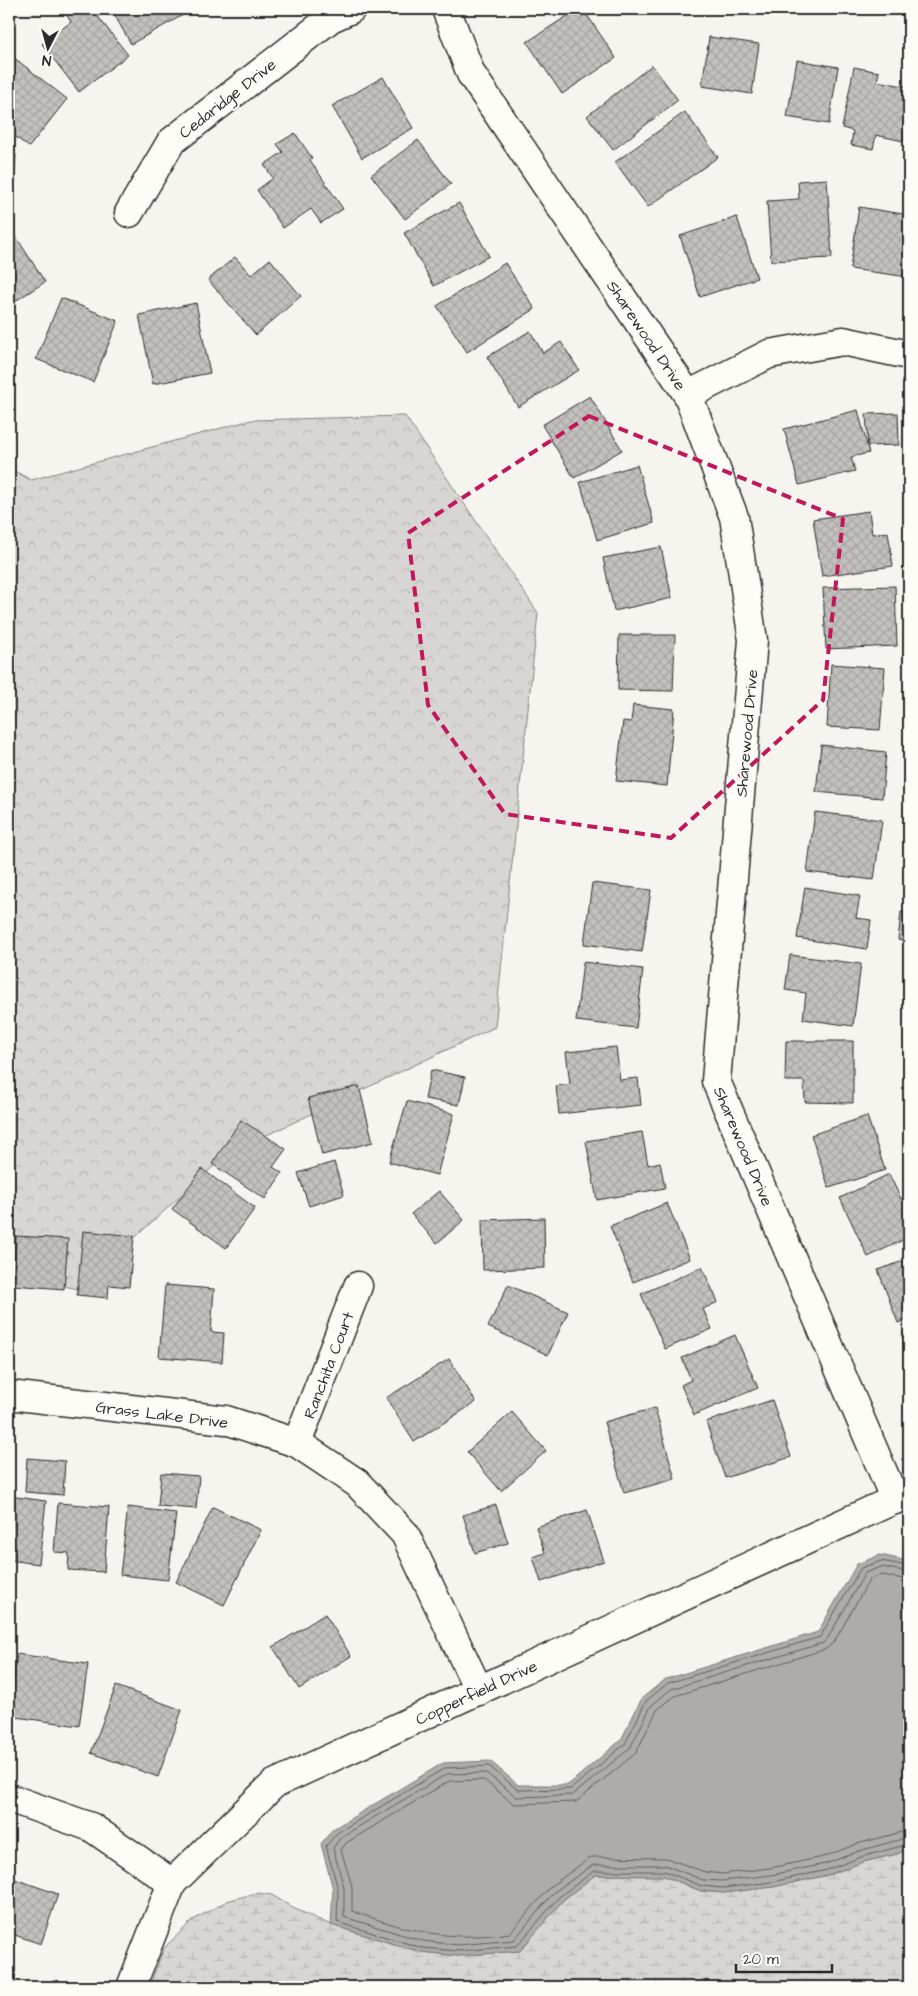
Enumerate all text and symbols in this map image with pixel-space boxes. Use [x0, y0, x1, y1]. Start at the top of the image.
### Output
north arrow [22, 22, 72, 72]
text: N [41, 50, 52, 70]
street label: Cedaridge Drive [174, 54, 282, 144]
street label: Sharewood Drive [601, 276, 691, 395]
street label: Sharewood Drive [730, 668, 764, 798]
street label: Sharewood Drive [708, 1083, 778, 1210]
street label: Ranchita Court [298, 1308, 360, 1422]
street label: Grass Lake Drive [94, 1396, 230, 1434]
street label: Copperfield Drive [412, 1655, 541, 1731]
scale bar [736, 1941, 832, 1973]
text: 20 m [743, 1949, 779, 1970]

